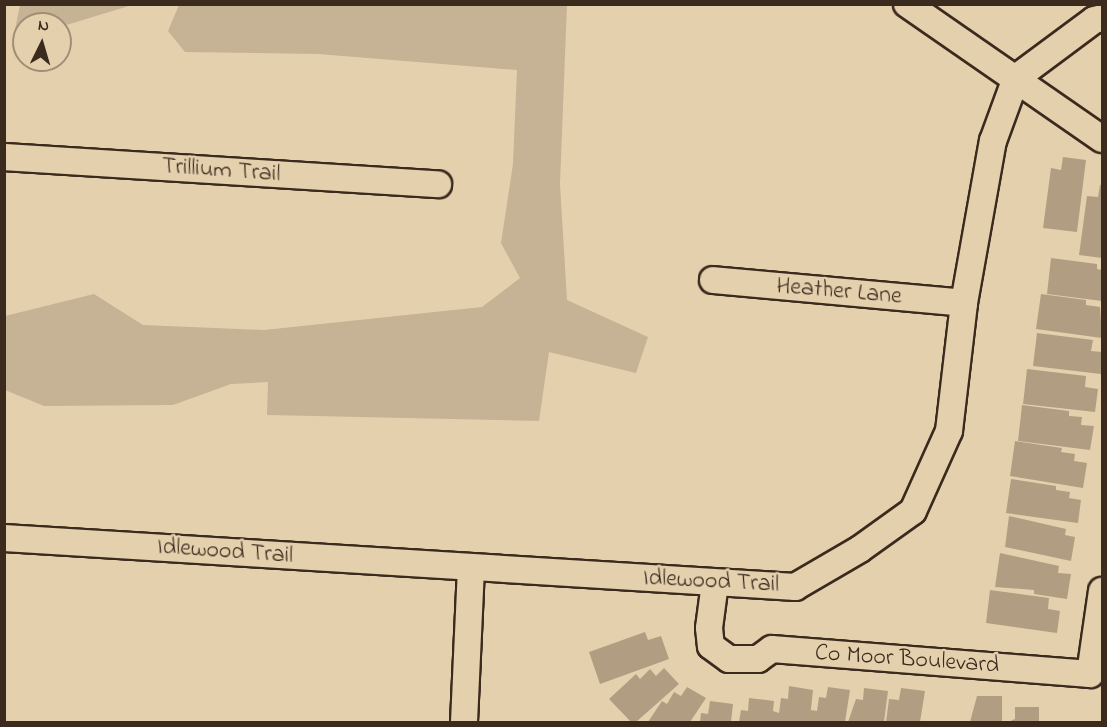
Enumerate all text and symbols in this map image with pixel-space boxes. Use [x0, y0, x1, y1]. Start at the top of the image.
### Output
north arrow [12, 12, 72, 72]
text: N [37, 14, 50, 38]
street label: Trillium Trail [161, 152, 281, 190]
street label: Heather Lane [775, 272, 903, 312]
street label: Idlewood Trail [156, 533, 294, 571]
street label: Idlewood Trail [642, 564, 780, 600]
street label: Co Moor Boulevard [814, 639, 1000, 681]

